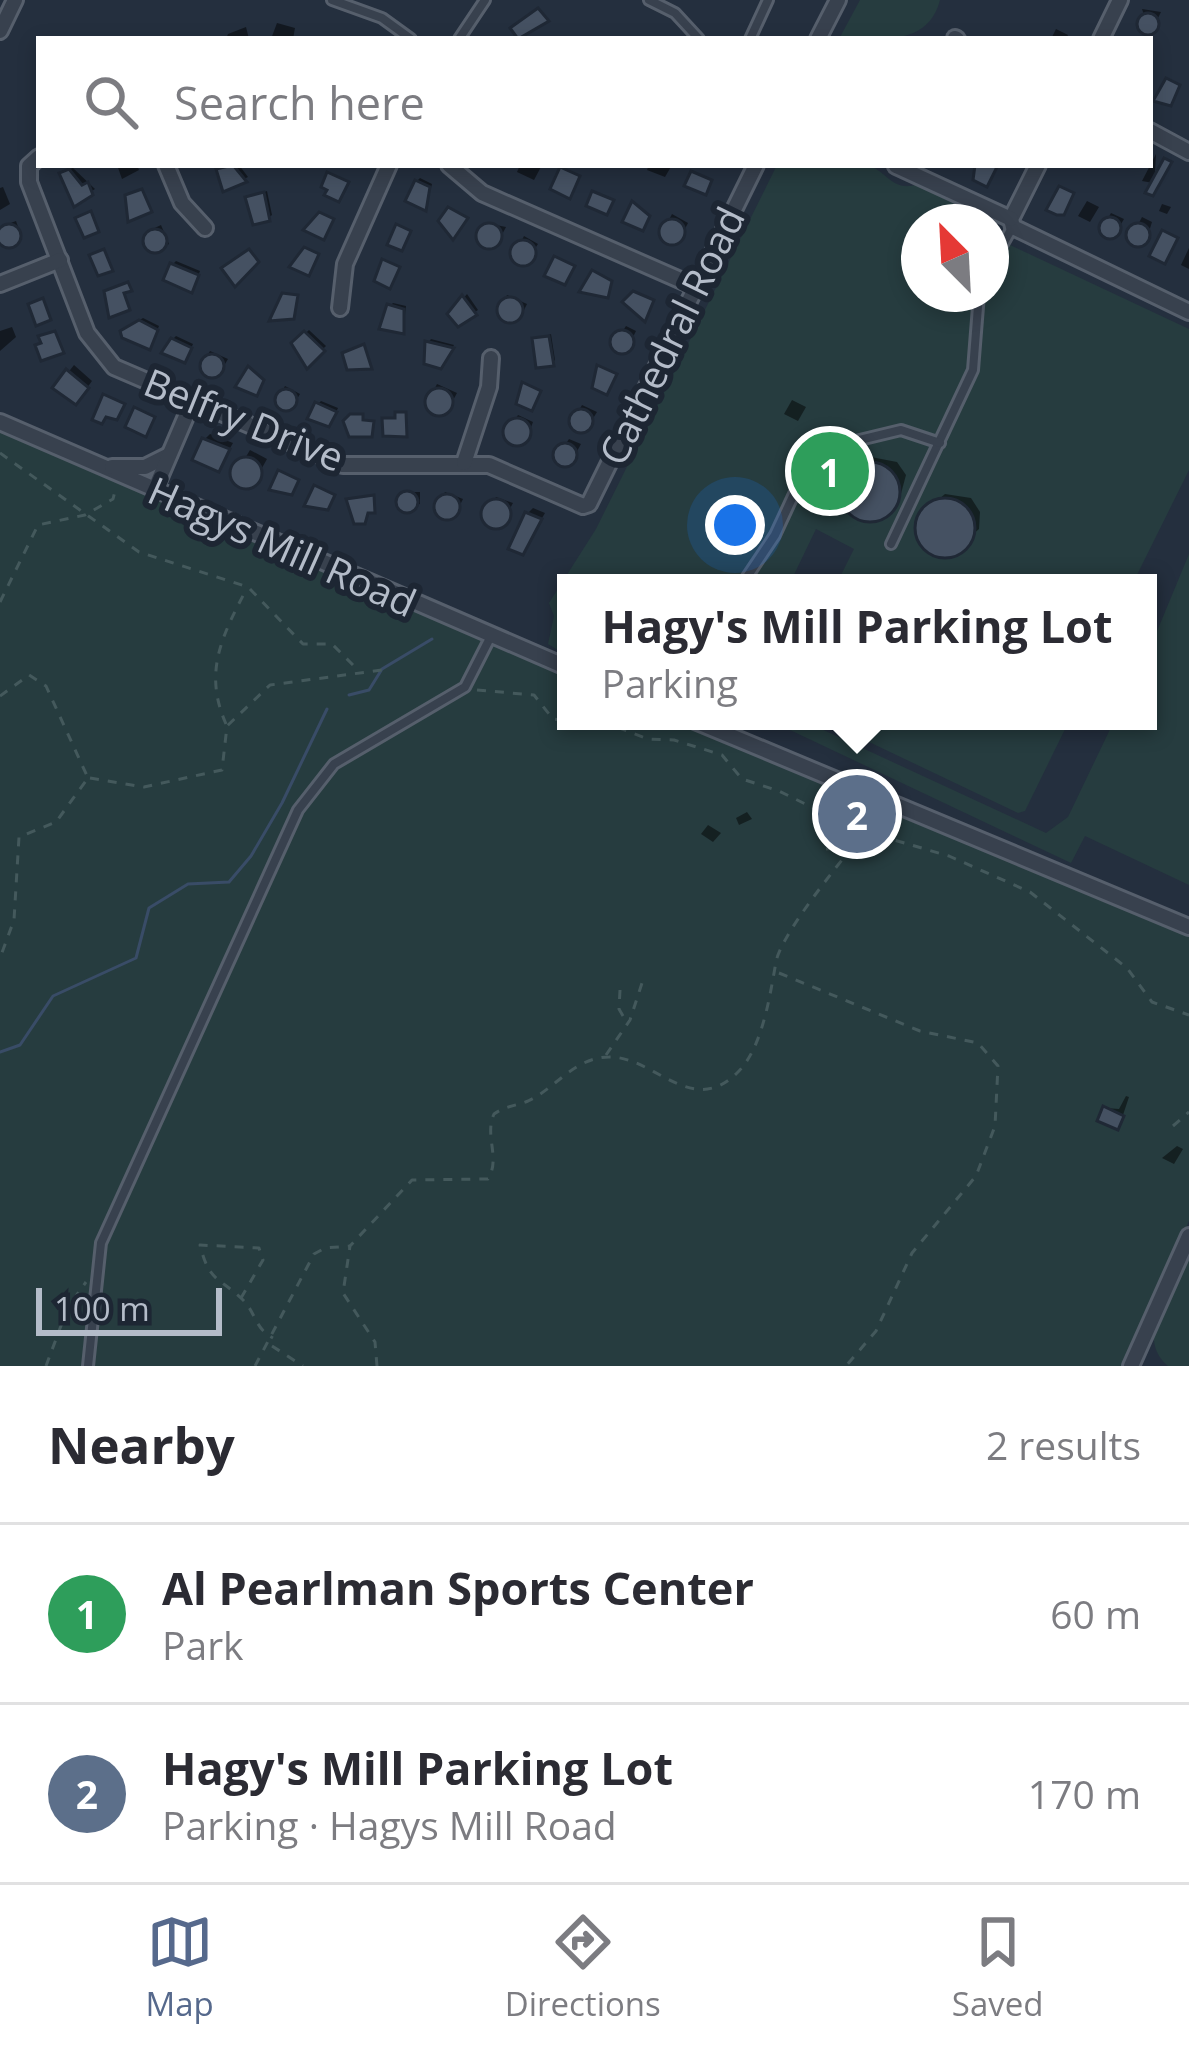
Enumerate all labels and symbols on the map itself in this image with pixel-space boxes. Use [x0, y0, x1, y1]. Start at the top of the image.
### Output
street label: Cathedral Road [585, 198, 756, 473]
north arrow [901, 204, 1009, 312]
street label: Belfry Drive [137, 354, 352, 483]
pin: 1 [791, 426, 869, 516]
street label: Hagys Mill Road [140, 463, 425, 628]
your location [705, 495, 765, 555]
pin: 2 [818, 769, 896, 859]
scale bar [36, 1282, 222, 1335]

